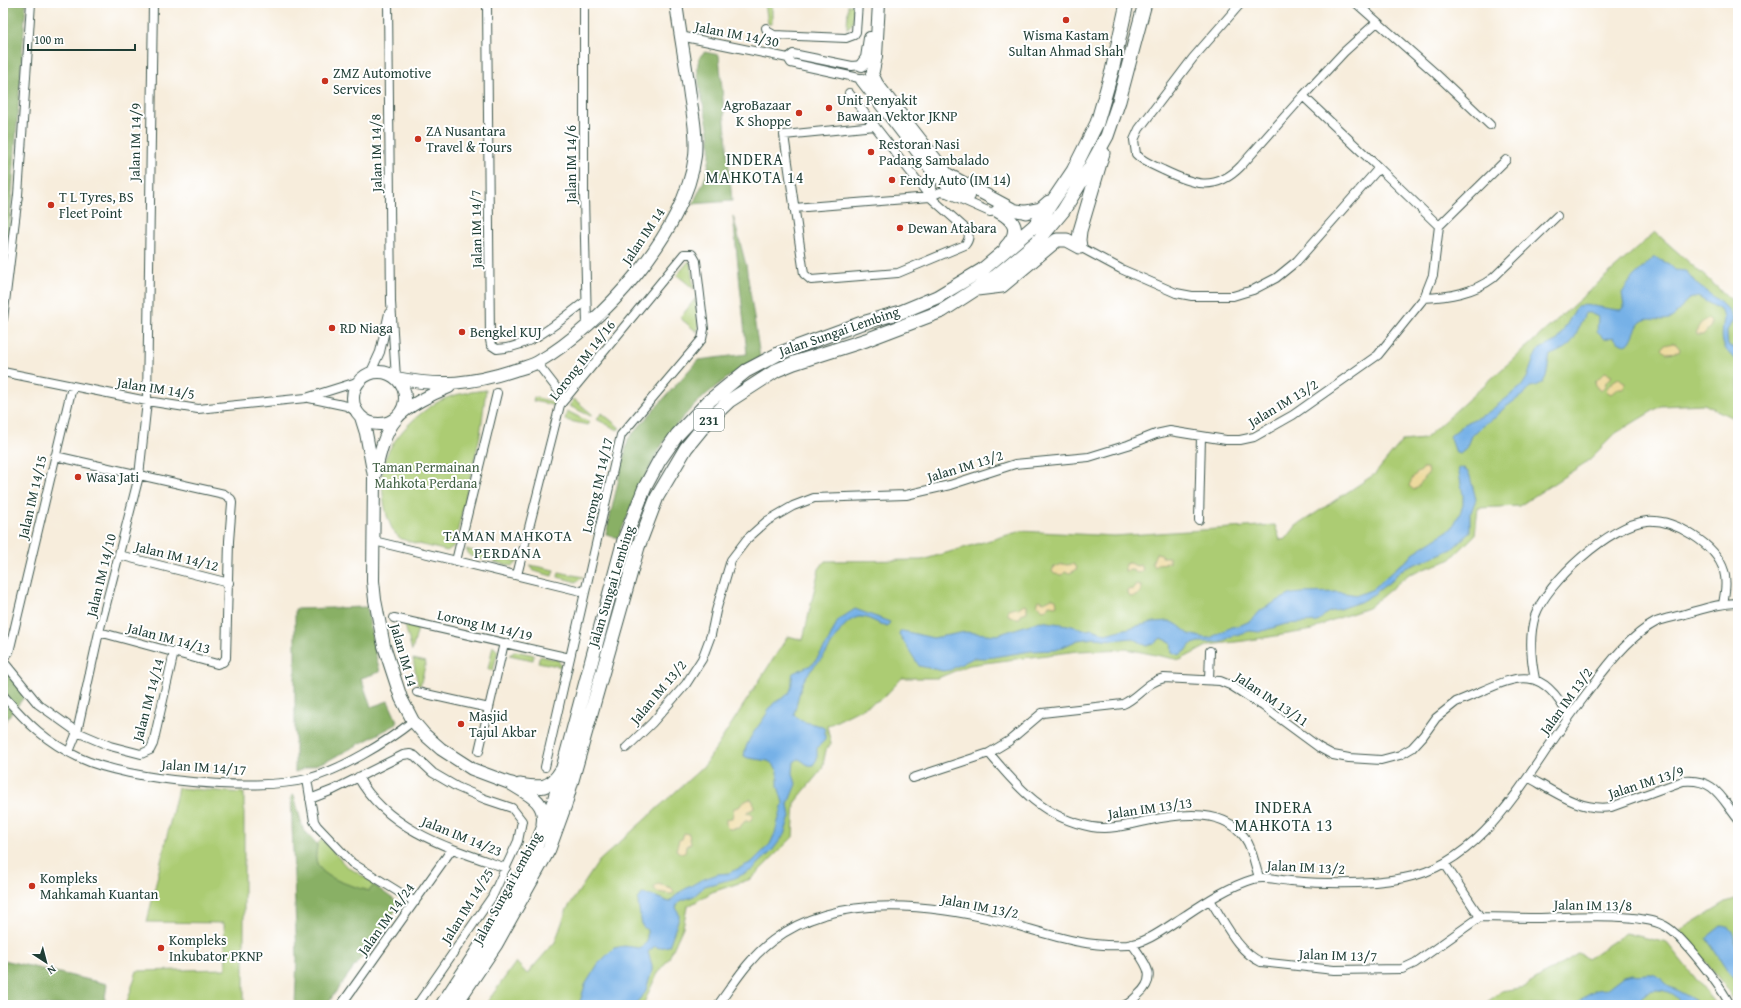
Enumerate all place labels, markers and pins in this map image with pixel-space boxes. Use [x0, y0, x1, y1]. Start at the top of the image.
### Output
marker: Wisma Kastam Sultan Ahmad Shah [1061, 15, 1071, 25]
place label: Wisma Kastam Sultan Ahmad Shah [1009, 25, 1124, 61]
place label: ZMZ Automotive Services [333, 63, 432, 99]
marker: ZMZ Automotive Services [320, 76, 330, 86]
place label: Unit Penyakit Bawaan Vektor JKNP [837, 90, 958, 126]
place label: AgroBazaar K Shoppe [723, 95, 791, 131]
marker: Unit Penyakit Bawaan Vektor JKNP [824, 103, 834, 113]
marker: AgroBazaar K Shoppe [794, 108, 804, 118]
place label: ZA Nusantara Travel & Tours [426, 121, 512, 157]
marker: ZA Nusantara Travel & Tours [413, 134, 423, 144]
place label: Restoran Nasi Padang Sambalado [879, 134, 989, 170]
marker: Restoran Nasi Padang Sambalado [866, 147, 876, 157]
place label: Fendy Auto (IM 14) [900, 170, 1011, 190]
marker: Fendy Auto (IM 14) [887, 175, 897, 185]
place label: T L Tyres, BS Fleet Point [59, 187, 134, 223]
marker: T L Tyres, BS Fleet Point [46, 200, 56, 210]
place label: Dewan Atabara [908, 218, 997, 238]
marker: Dewan Atabara [895, 223, 905, 233]
place label: RD Niaga [340, 318, 393, 338]
place label: Bengkel KUJ [470, 322, 542, 342]
marker: RD Niaga [327, 323, 337, 333]
marker: Bengkel KUJ [457, 327, 467, 337]
place label: Wasa Jati [86, 467, 139, 487]
marker: Wasa Jati [73, 472, 83, 482]
place label: Masjid Tajul Akbar [469, 706, 537, 742]
marker: Masjid Tajul Akbar [456, 719, 466, 729]
place label: Kompleks Mahkamah Kuantan [40, 868, 159, 904]
marker: Kompleks Mahkamah Kuantan [27, 881, 37, 891]
place label: Kompleks Inkubator PKNP [169, 930, 263, 966]
marker: Kompleks Inkubator PKNP [156, 943, 166, 953]

